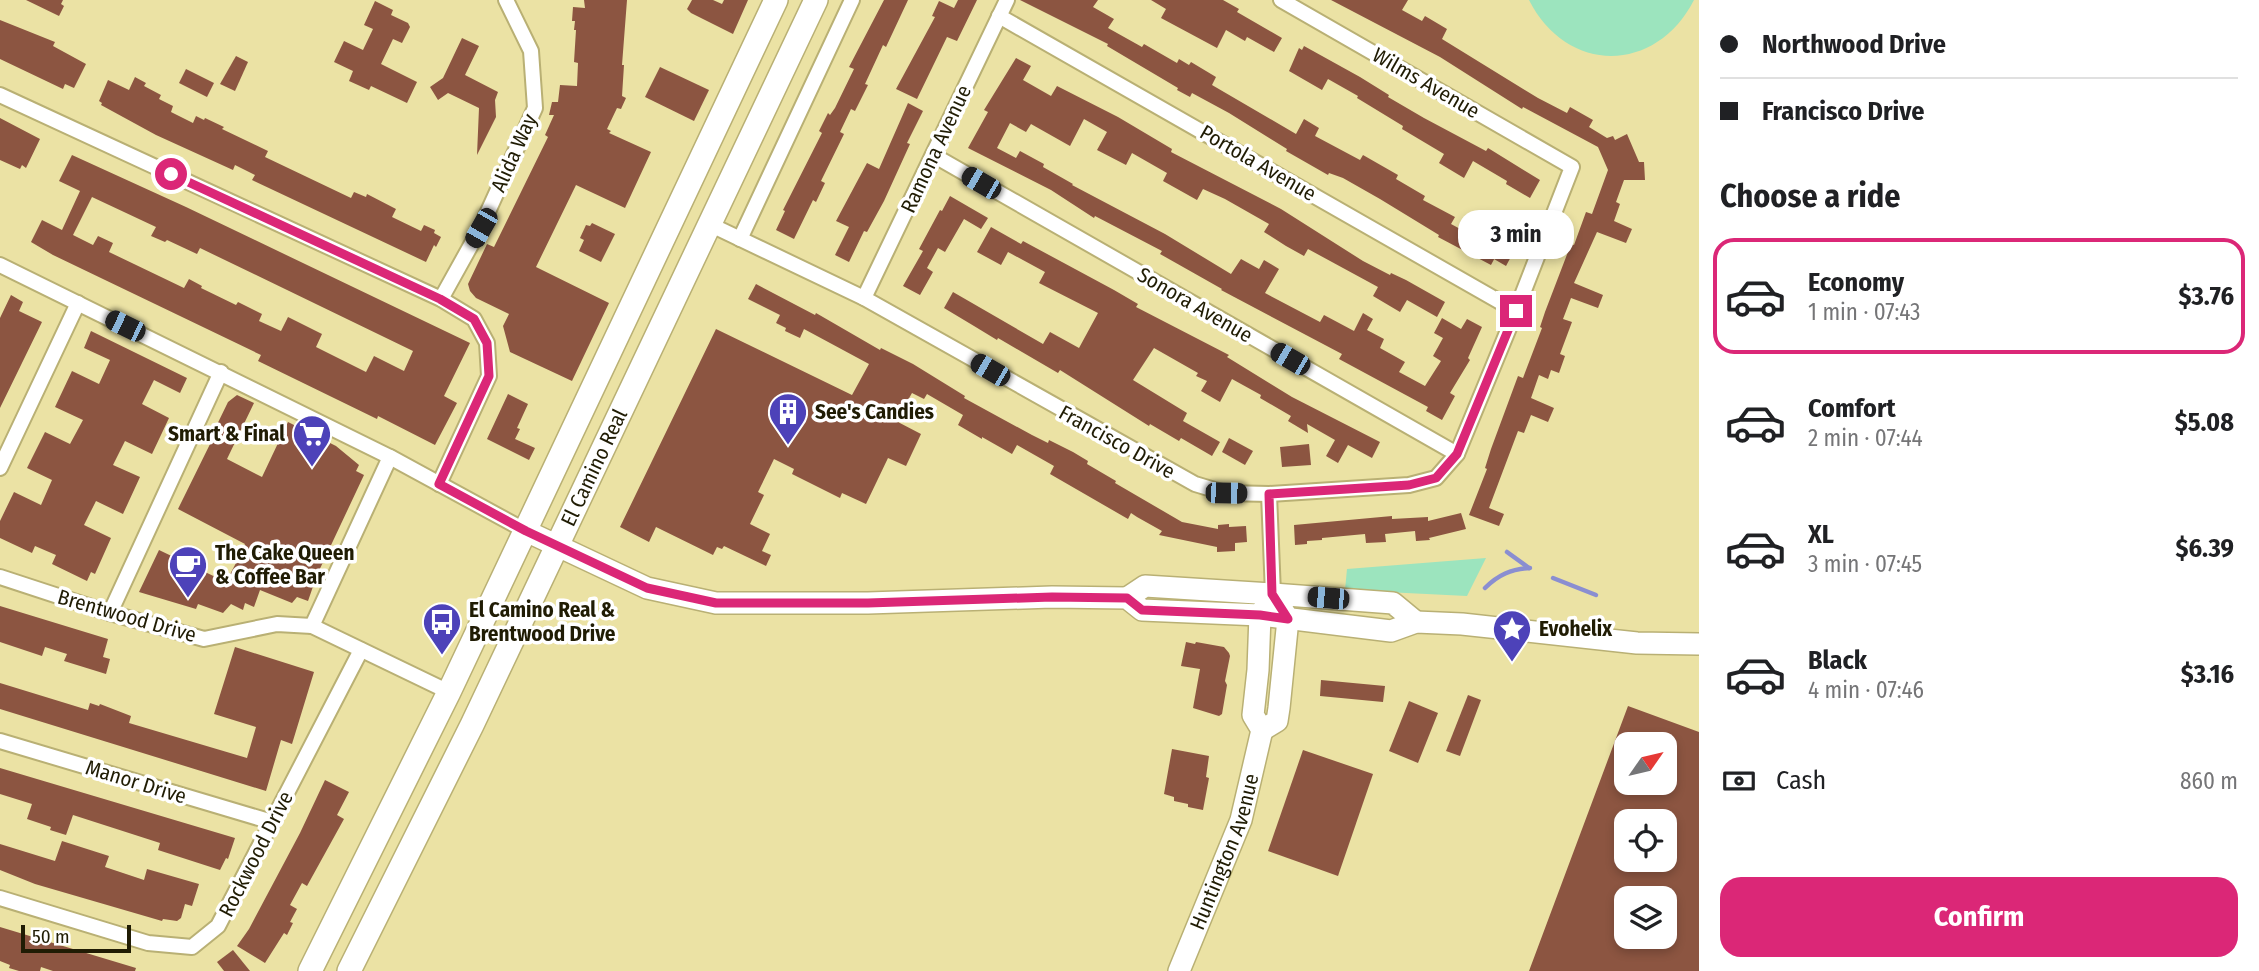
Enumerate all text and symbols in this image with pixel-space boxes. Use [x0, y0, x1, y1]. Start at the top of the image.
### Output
text: Northwood Drive [1762, 29, 1946, 60]
street label: Wilms Avenue [1368, 42, 1484, 124]
street label: Ramona Avenue [895, 81, 977, 217]
text: Francisco Drive [1762, 96, 1924, 127]
street label: Alida Way [485, 109, 543, 196]
street label: Portola Avenue [1195, 119, 1321, 207]
route start [155, 158, 187, 190]
car [958, 163, 1005, 203]
text: Choose a ride [1720, 177, 1901, 215]
car [462, 205, 501, 251]
callout: 3 min [1458, 210, 1574, 258]
text: 3 min [1490, 220, 1542, 248]
street label: Sonora Avenue [1133, 262, 1257, 348]
icon: car [1724, 265, 1787, 328]
text: Economy [1808, 267, 1904, 298]
text: $3.76 [2179, 281, 2234, 312]
route end [1500, 295, 1532, 327]
text: 1 min · 07:43 [1808, 298, 1921, 326]
car [102, 307, 149, 345]
car [1267, 339, 1314, 379]
car [967, 350, 1014, 390]
building icon: See's Candies [767, 391, 809, 446]
icon: car [1724, 391, 1787, 454]
text: Comfort [1808, 393, 1896, 424]
place label: See's Candies [815, 399, 934, 425]
street label: Francisco Drive [1054, 399, 1180, 485]
street label: El Camino Real [555, 404, 633, 530]
text: $5.08 [2175, 407, 2234, 438]
supermarket icon: Smart & Final [291, 413, 333, 468]
place label: Smart & Final [168, 421, 285, 447]
text: 2 min · 07:44 [1808, 424, 1923, 452]
car [1205, 482, 1248, 504]
icon: car [1724, 517, 1787, 580]
text: XL [1808, 519, 1834, 550]
text: $6.39 [2176, 533, 2234, 564]
place label: The Cake Queen & Coffee Bar [215, 540, 354, 590]
cafe icon: The Cake Queen & Coffee Bar [167, 544, 209, 599]
text: 3 min · 07:45 [1808, 550, 1922, 578]
street label: Brentwood Drive [55, 584, 199, 648]
car [1307, 586, 1350, 610]
place label: El Camino Real & Brentwood Drive [469, 597, 616, 647]
bus stop icon: El Camino Real & Brentwood Drive [421, 601, 463, 656]
place icon: Evohelix [1491, 608, 1533, 663]
place label: Evohelix [1539, 616, 1613, 642]
icon: car [1724, 643, 1787, 706]
text: Black [1808, 645, 1867, 676]
text: $3.16 [2181, 659, 2234, 690]
text: 4 min · 07:46 [1808, 676, 1924, 704]
north arrow [1614, 732, 1676, 794]
map controls [1614, 732, 1677, 949]
street label: Manor Drive [82, 754, 190, 810]
icon: cash [1720, 762, 1758, 800]
text: Cash [1776, 765, 1826, 796]
text: 860 m [2180, 767, 2238, 795]
street label: Huntington Avenue [1184, 771, 1264, 934]
street label: Rockwood Drive [213, 787, 299, 921]
button: locate [1614, 809, 1677, 872]
button: Confirm [1720, 877, 2238, 957]
button: layers [1614, 886, 1677, 949]
scale bar [21, 922, 131, 954]
text: 50 m [32, 925, 70, 948]

